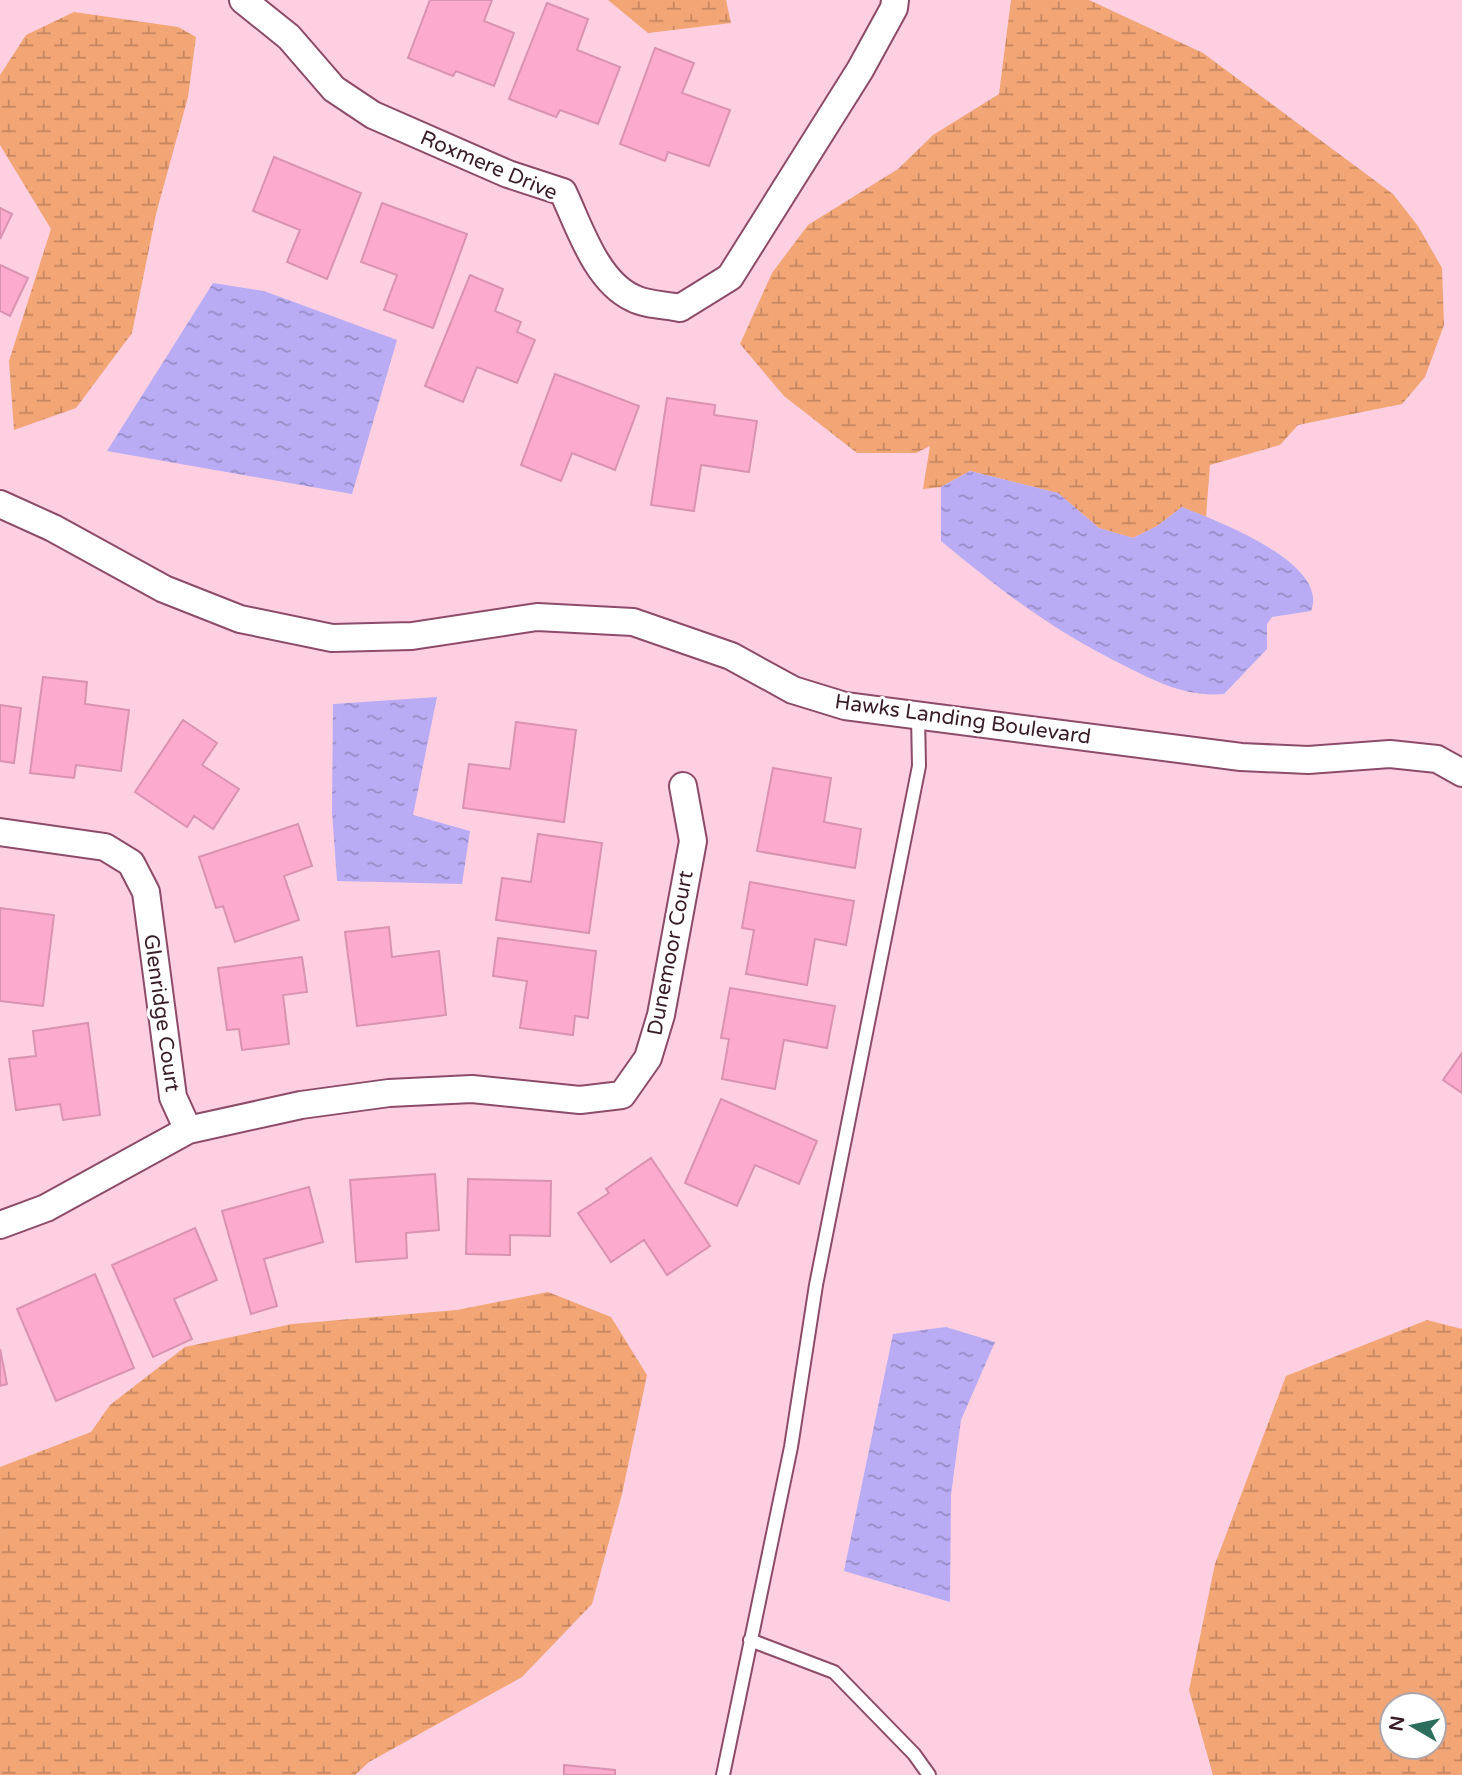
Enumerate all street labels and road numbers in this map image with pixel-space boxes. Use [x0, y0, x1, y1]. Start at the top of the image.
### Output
street label: Roxmere Drive [416, 125, 561, 206]
street label: Hawks Landing Boulevard [833, 689, 1093, 750]
street label: Dunemoor Court [642, 869, 699, 1038]
street label: Glenridge Court [138, 933, 185, 1093]

